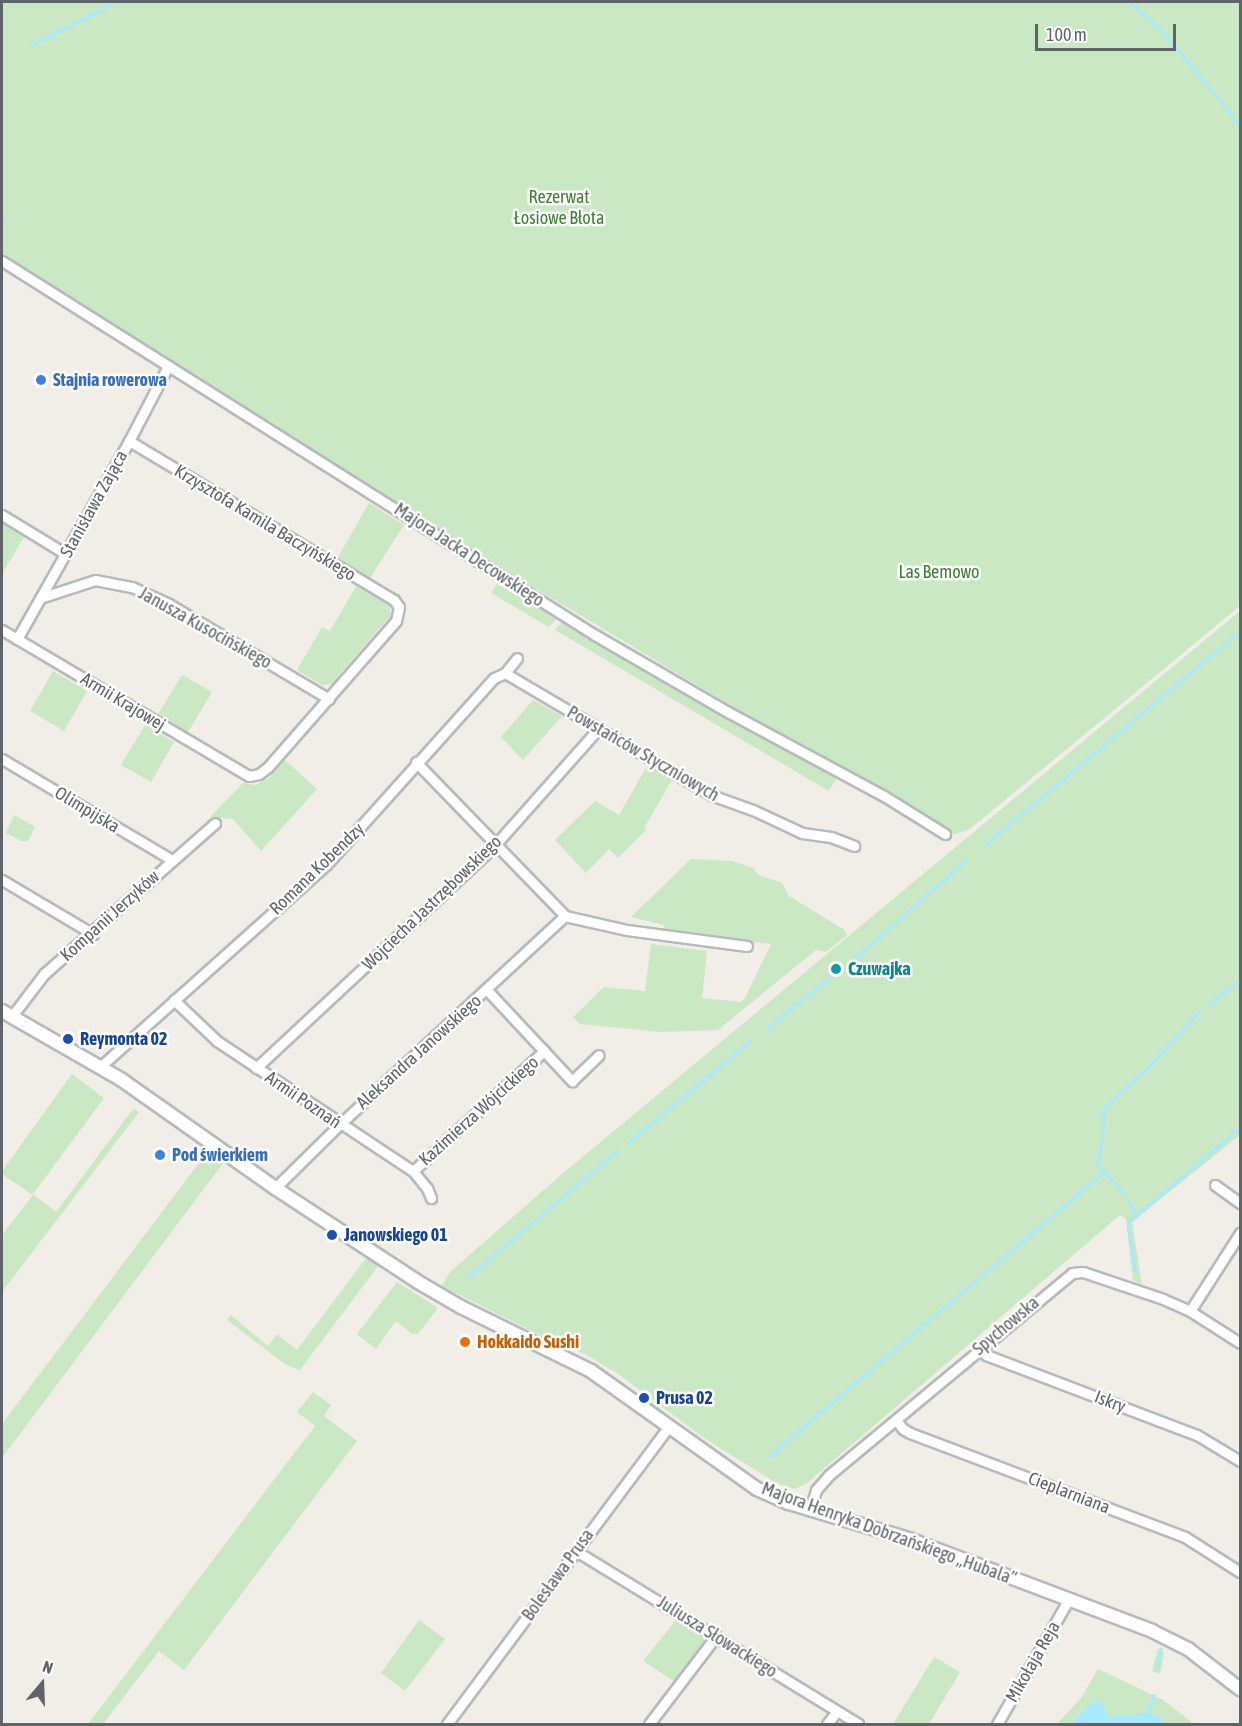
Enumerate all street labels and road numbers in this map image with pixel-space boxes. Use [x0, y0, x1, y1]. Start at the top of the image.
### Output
street label: Stanisława Zająca [56, 447, 132, 561]
street label: Krzysztofa Kamila Baczyńskiego [170, 460, 360, 586]
street label: Majora Jacka Decowskiego [390, 499, 548, 611]
street label: Janusza Kusocińskiego [135, 582, 275, 674]
street label: Armii Krajowej [77, 668, 169, 736]
street label: Powstańców Styczniowych [563, 702, 723, 806]
street label: Olimpijska [51, 782, 123, 838]
street label: Romana Kobendzy [265, 818, 369, 920]
street label: Wojciecha Jastrzębowskiego [358, 831, 506, 975]
street label: Kompanii Jerzyków [56, 866, 164, 966]
street label: Aleksandra Janowskiego [352, 990, 486, 1114]
street label: Kazimierza Wójcickiego [415, 1052, 543, 1170]
street label: Armii Poznań [261, 1067, 345, 1133]
street label: Spychowska [968, 1292, 1044, 1360]
street label: Iskry [1091, 1386, 1129, 1418]
street label: Cieplarniana [1025, 1468, 1113, 1518]
street label: Majora Henryka Dobrzańskiego „Hubala” [759, 1478, 1019, 1590]
street label: Bolesława Prusa [517, 1525, 599, 1625]
street label: Juliusza Słowackiego [653, 1591, 781, 1683]
street label: Mikołaja Reja [1001, 1618, 1065, 1706]

